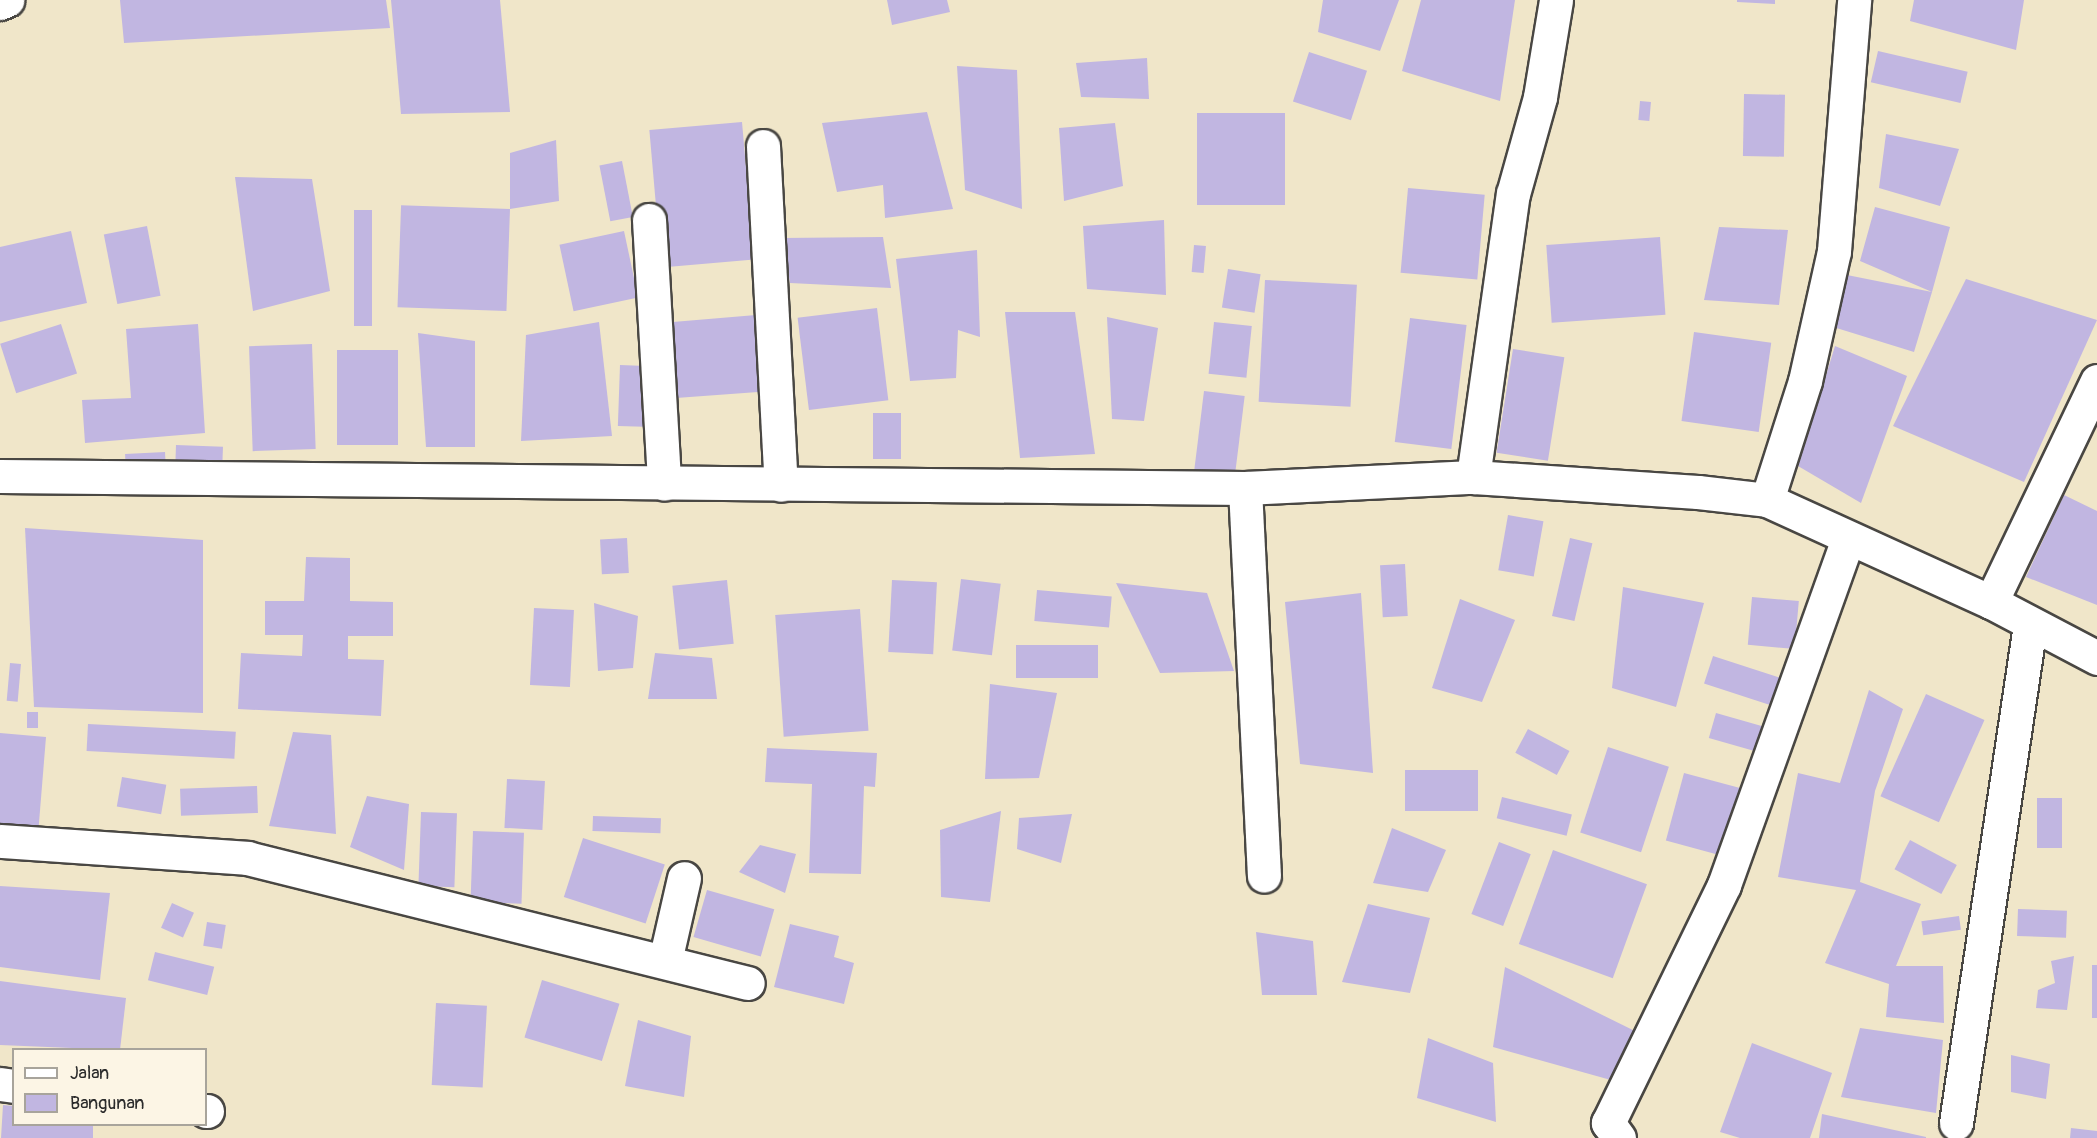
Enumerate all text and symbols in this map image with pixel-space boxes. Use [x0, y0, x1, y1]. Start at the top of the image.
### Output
legend [12, 1048, 207, 1126]
text: Jalan [70, 1062, 109, 1085]
text: Bangunan [70, 1092, 145, 1115]

